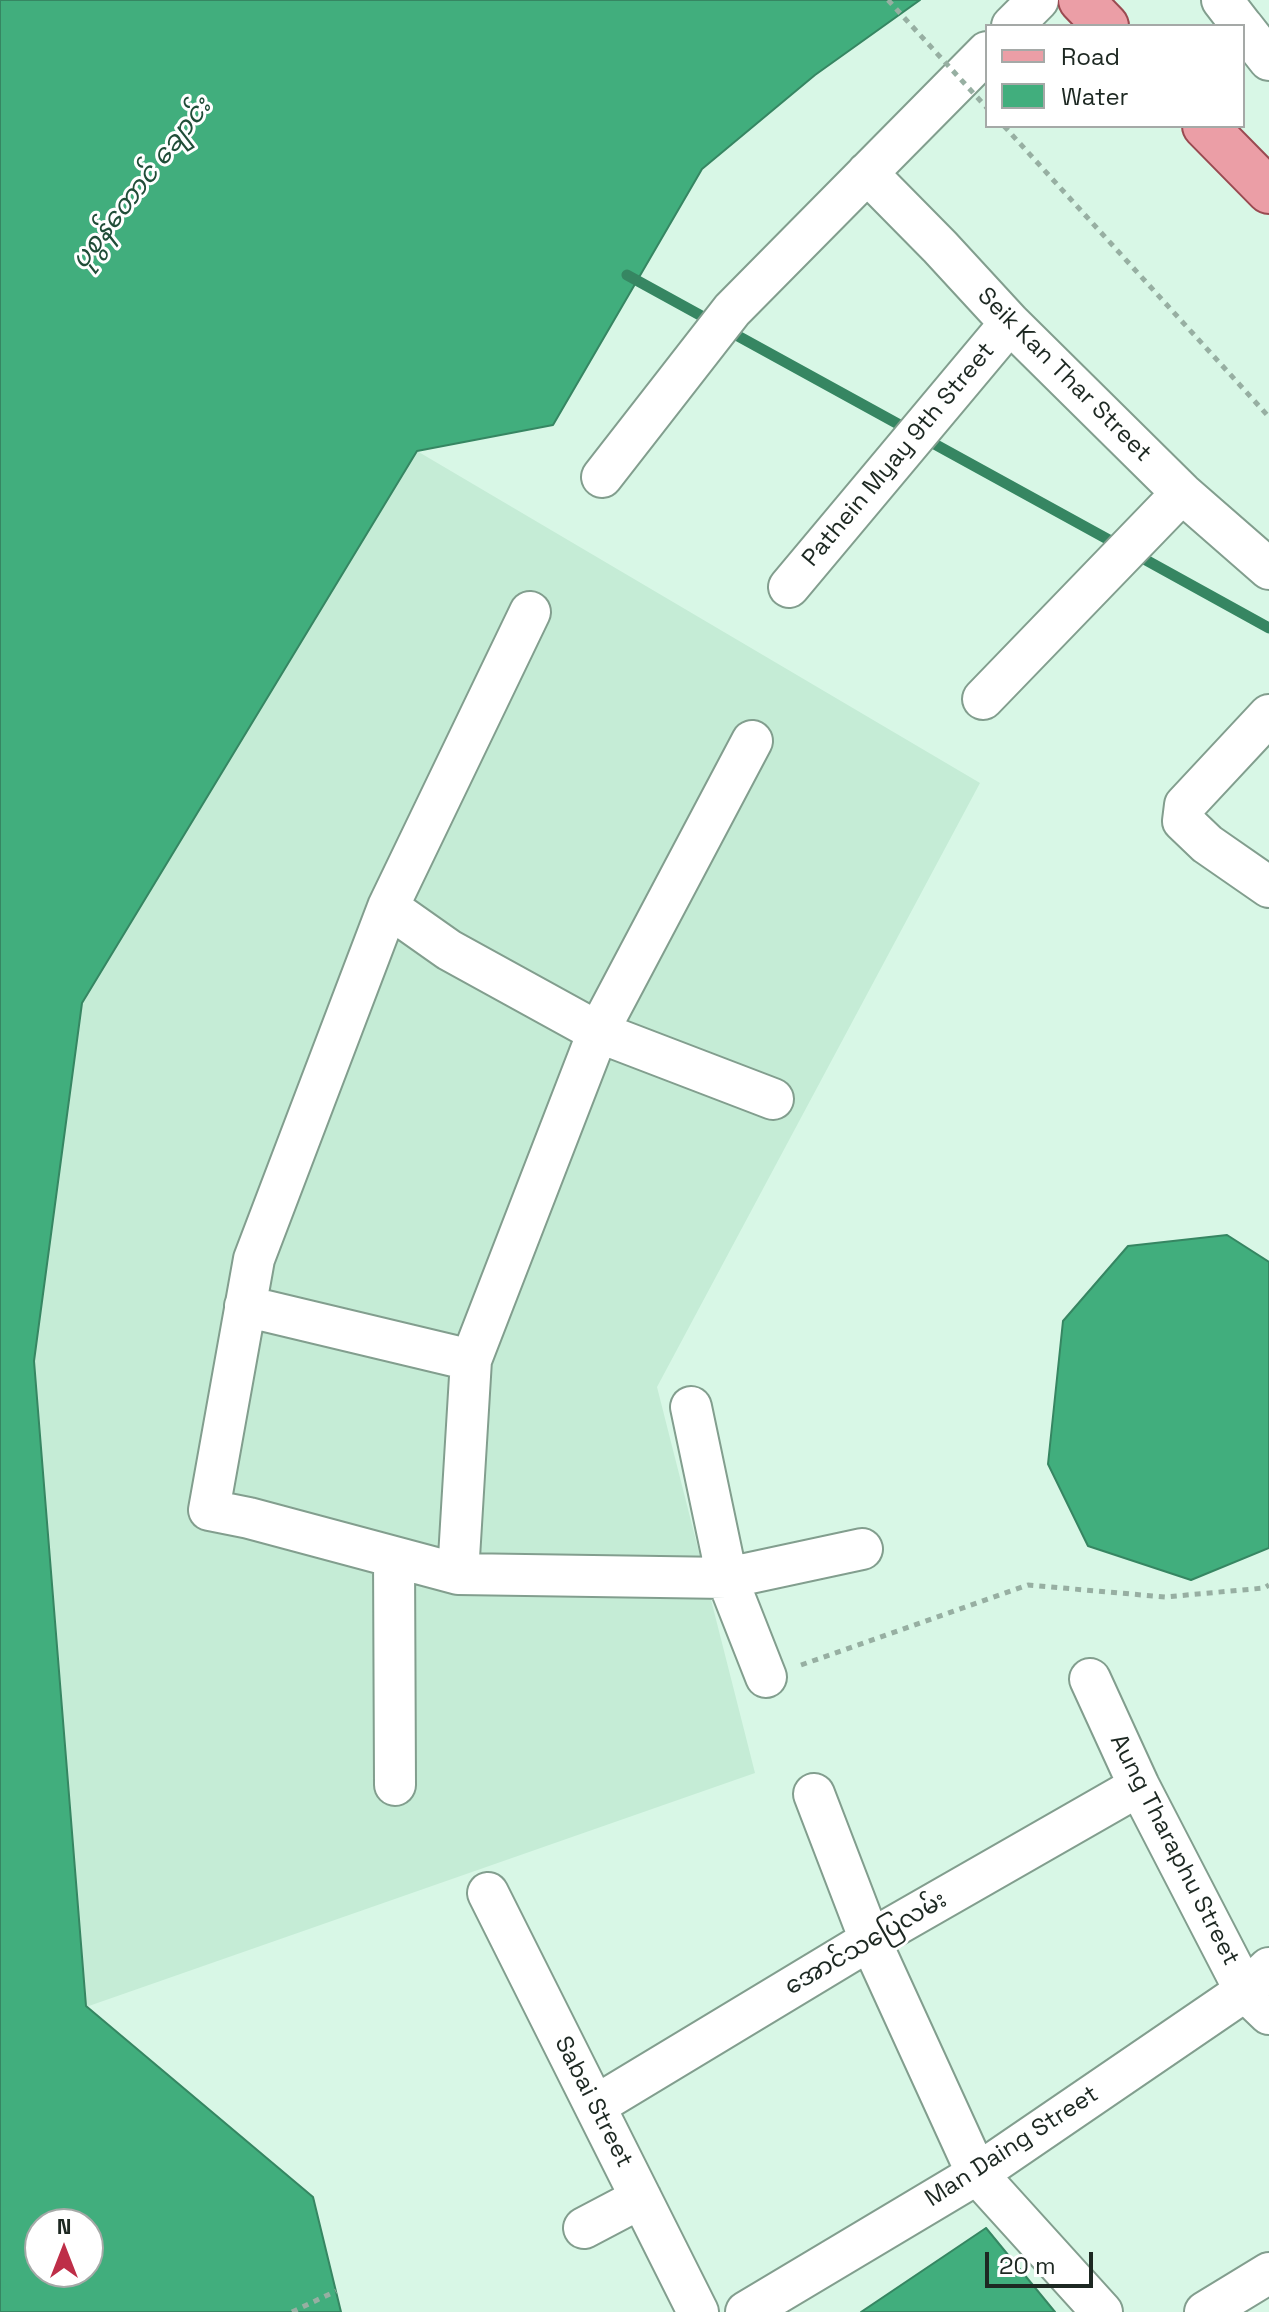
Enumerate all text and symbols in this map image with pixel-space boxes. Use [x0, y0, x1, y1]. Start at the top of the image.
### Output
legend [985, 24, 1245, 128]
text: Road [1061, 41, 1120, 72]
text: Water [1061, 81, 1129, 112]
water label: ပုစွန်တောင် ချောင်း [65, 92, 219, 276]
street label: Seik Kan Thar Street [971, 282, 1157, 468]
street label: Pathein Myay 9th Street [797, 337, 1001, 573]
street label: Aung Tharaphu Street [1103, 1730, 1245, 1970]
street label: အောင်သပြေလမ်း [780, 1886, 952, 2002]
street label: Sabai Street [548, 2032, 638, 2172]
street label: Man Daing Street [920, 2080, 1104, 2214]
north arrow [24, 2208, 104, 2288]
text: N [57, 2212, 71, 2240]
scale bar [989, 2236, 1097, 2286]
text: 20 m [999, 2250, 1056, 2281]

